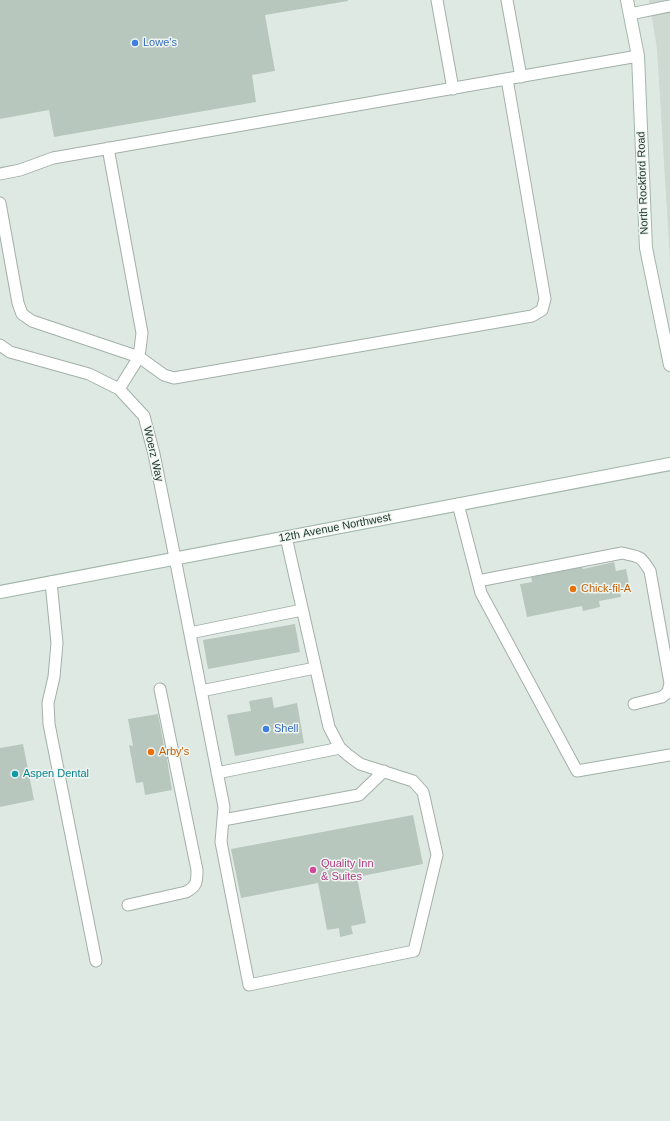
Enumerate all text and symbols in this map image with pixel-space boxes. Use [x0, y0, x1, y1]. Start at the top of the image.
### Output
place label: Lowe's [143, 36, 177, 50]
marker: Lowe's [130, 38, 140, 48]
street label: North Rockford Road [635, 131, 651, 235]
street label: Woerz Way [140, 425, 166, 483]
street label: 12th Avenue Northwest [278, 511, 392, 545]
place label: Chick-fil-A [581, 582, 631, 596]
marker: Chick-fil-A [568, 584, 578, 594]
place label: Shell [274, 722, 298, 736]
marker: Shell [261, 724, 271, 734]
place label: Arby's [159, 745, 189, 759]
marker: Arby's [146, 747, 156, 757]
place label: Aspen Dental [23, 767, 89, 781]
marker: Aspen Dental [10, 769, 20, 779]
place label: Quality Inn & Suites [321, 857, 374, 883]
marker: Quality Inn & Suites [308, 865, 318, 875]

